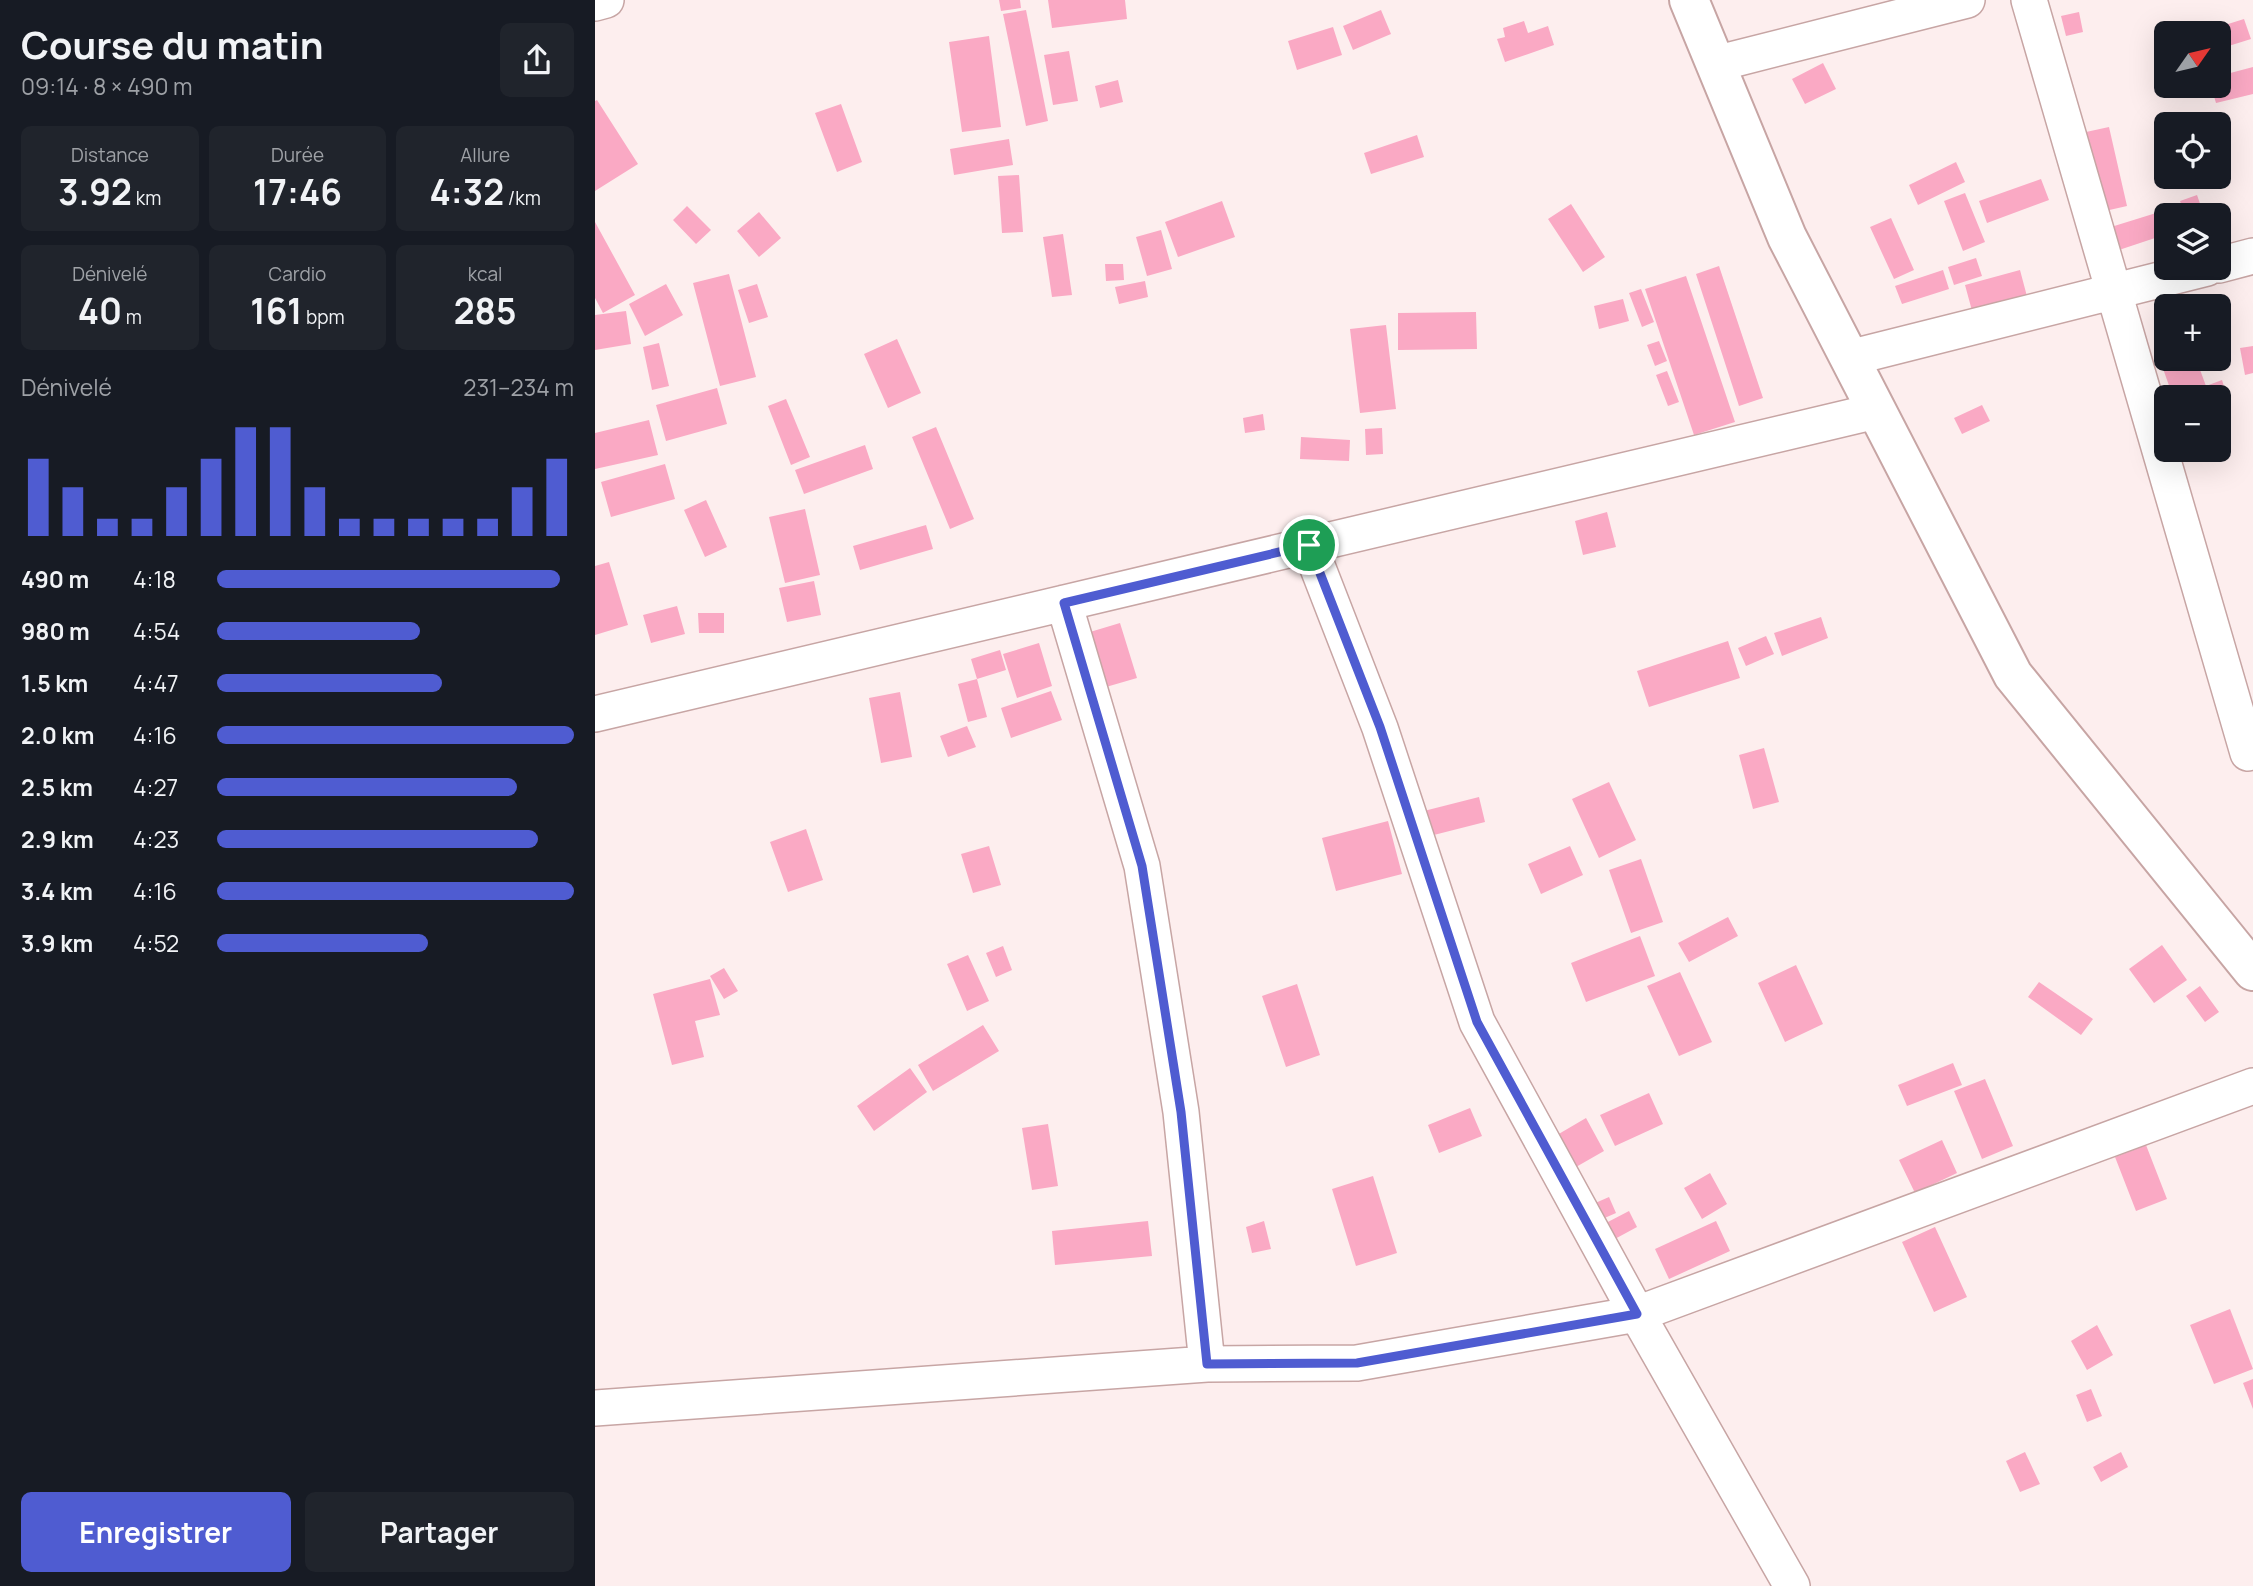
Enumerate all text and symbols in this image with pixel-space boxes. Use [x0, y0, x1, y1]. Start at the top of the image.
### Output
text: Course du matin [21, 18, 324, 70]
north arrow [2154, 21, 2231, 98]
map controls [2154, 21, 2231, 462]
button: share [500, 23, 574, 97]
text: 09:14 · 8 × 490 m [21, 70, 193, 102]
button: locate [2154, 112, 2231, 189]
text: Distance [71, 142, 149, 168]
text: Durée [271, 142, 324, 168]
text: Allure [460, 142, 510, 168]
text: 3.92 [58, 168, 132, 216]
text: 17:46 [253, 168, 342, 216]
text: 4:32 [430, 168, 504, 216]
text: km [132, 185, 161, 211]
text: /km [504, 185, 541, 211]
button: layers [2154, 203, 2231, 280]
text: Dénivelé [72, 261, 147, 287]
text: Cardio [269, 261, 326, 287]
text: kcal [468, 261, 503, 287]
text: 40 [78, 287, 122, 335]
text: 161 [250, 287, 302, 335]
text: 285 [454, 287, 517, 335]
button: + [2154, 294, 2231, 371]
text: m [122, 304, 142, 330]
text: bpm [302, 304, 345, 330]
text: Dénivelé [21, 371, 112, 403]
text: 231–234 m [463, 371, 574, 403]
button: − [2154, 385, 2231, 462]
pin [1279, 515, 1339, 575]
icon: arrive [1290, 526, 1328, 564]
text: 490 m [21, 563, 89, 595]
text: 4:18 [133, 563, 176, 595]
text: 980 m [21, 615, 90, 647]
text: 4:54 [133, 615, 180, 647]
text: 1.5 km [21, 667, 88, 699]
text: 4:47 [133, 667, 179, 699]
text: 2.0 km [21, 719, 94, 751]
text: 4:16 [133, 719, 177, 751]
text: 2.5 km [21, 771, 93, 803]
text: 4:27 [133, 771, 178, 803]
text: 2.9 km [21, 823, 94, 855]
text: 4:23 [133, 823, 179, 855]
text: 3.4 km [21, 875, 93, 907]
text: 4:16 [133, 875, 177, 907]
text: 3.9 km [21, 927, 93, 959]
text: 4:52 [133, 927, 179, 959]
button: Enregistrer [21, 1492, 291, 1572]
button: Partager [305, 1492, 574, 1572]

